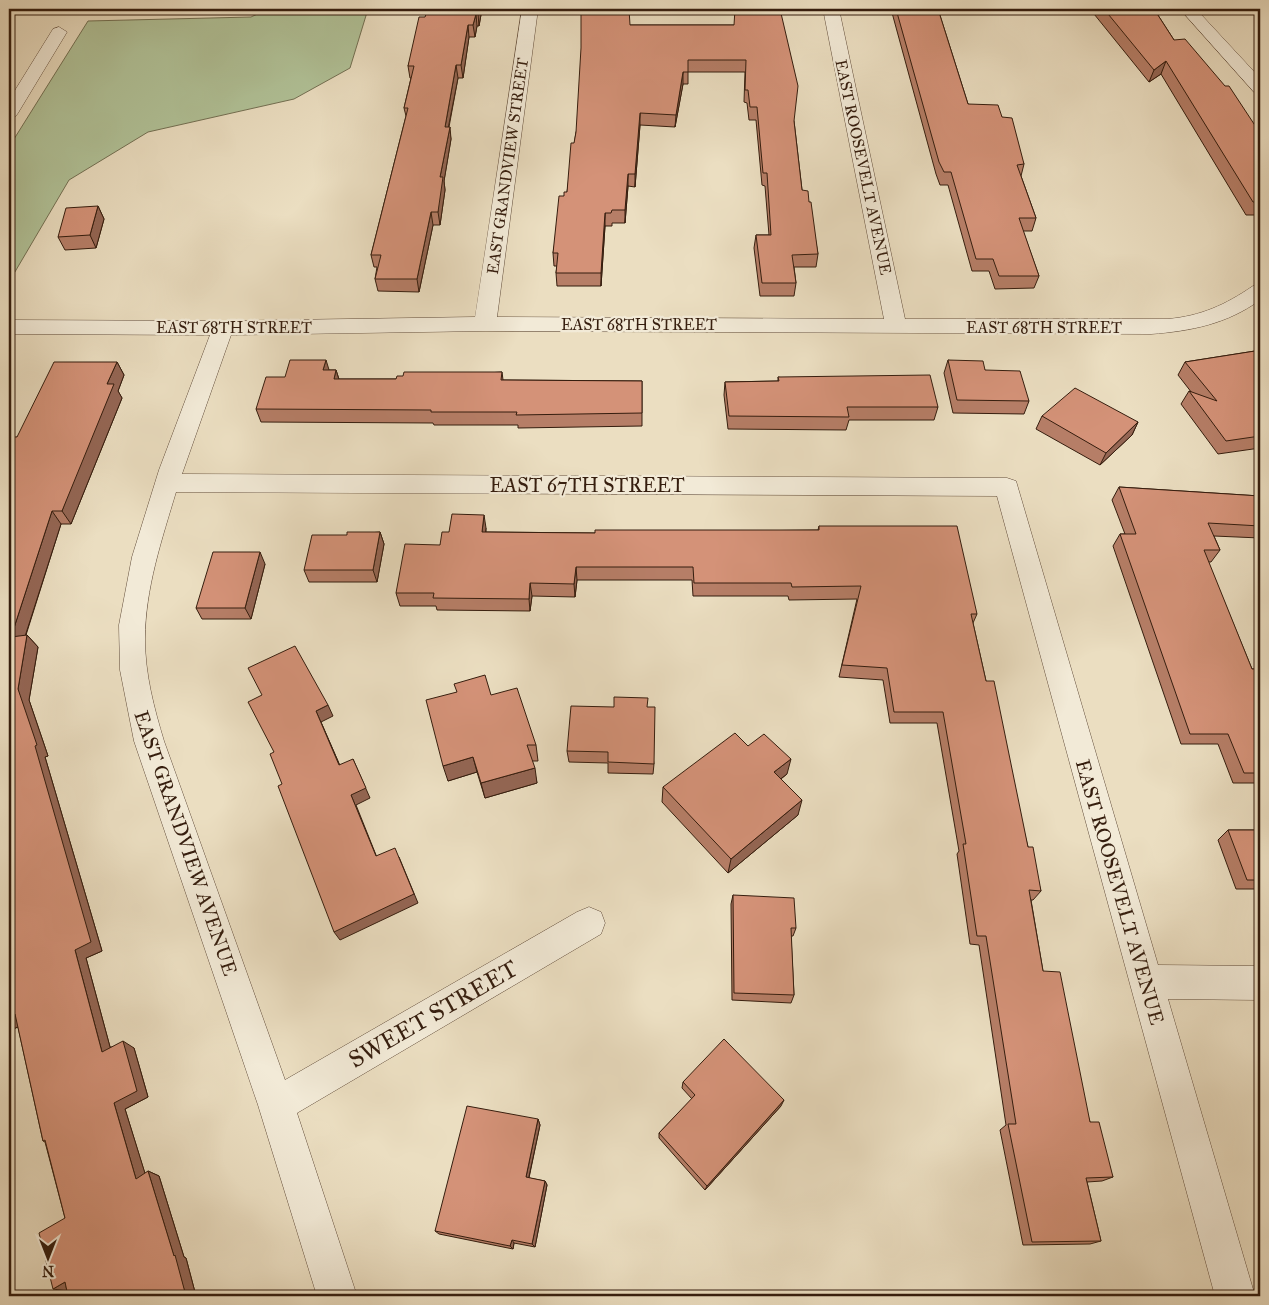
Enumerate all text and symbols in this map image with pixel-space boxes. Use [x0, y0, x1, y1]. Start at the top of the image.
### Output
street label: EAST GRANDVIEW STREET [483, 56, 532, 276]
street label: EAST ROOSEVELT AVENUE [831, 58, 896, 277]
street label: EAST 68TH STREET [561, 315, 717, 334]
street label: EAST 68TH STREET [156, 318, 312, 337]
street label: EAST 68TH STREET [966, 318, 1122, 337]
street label: EAST 67TH STREET [489, 473, 685, 497]
street label: EAST GRANDVIEW AVENUE [129, 707, 243, 979]
street label: EAST ROOSEVELT AVENUE [1071, 757, 1169, 1027]
street label: SWEET STREET [343, 953, 523, 1075]
north arrow [22, 1232, 72, 1282]
text: N [42, 1262, 54, 1279]

